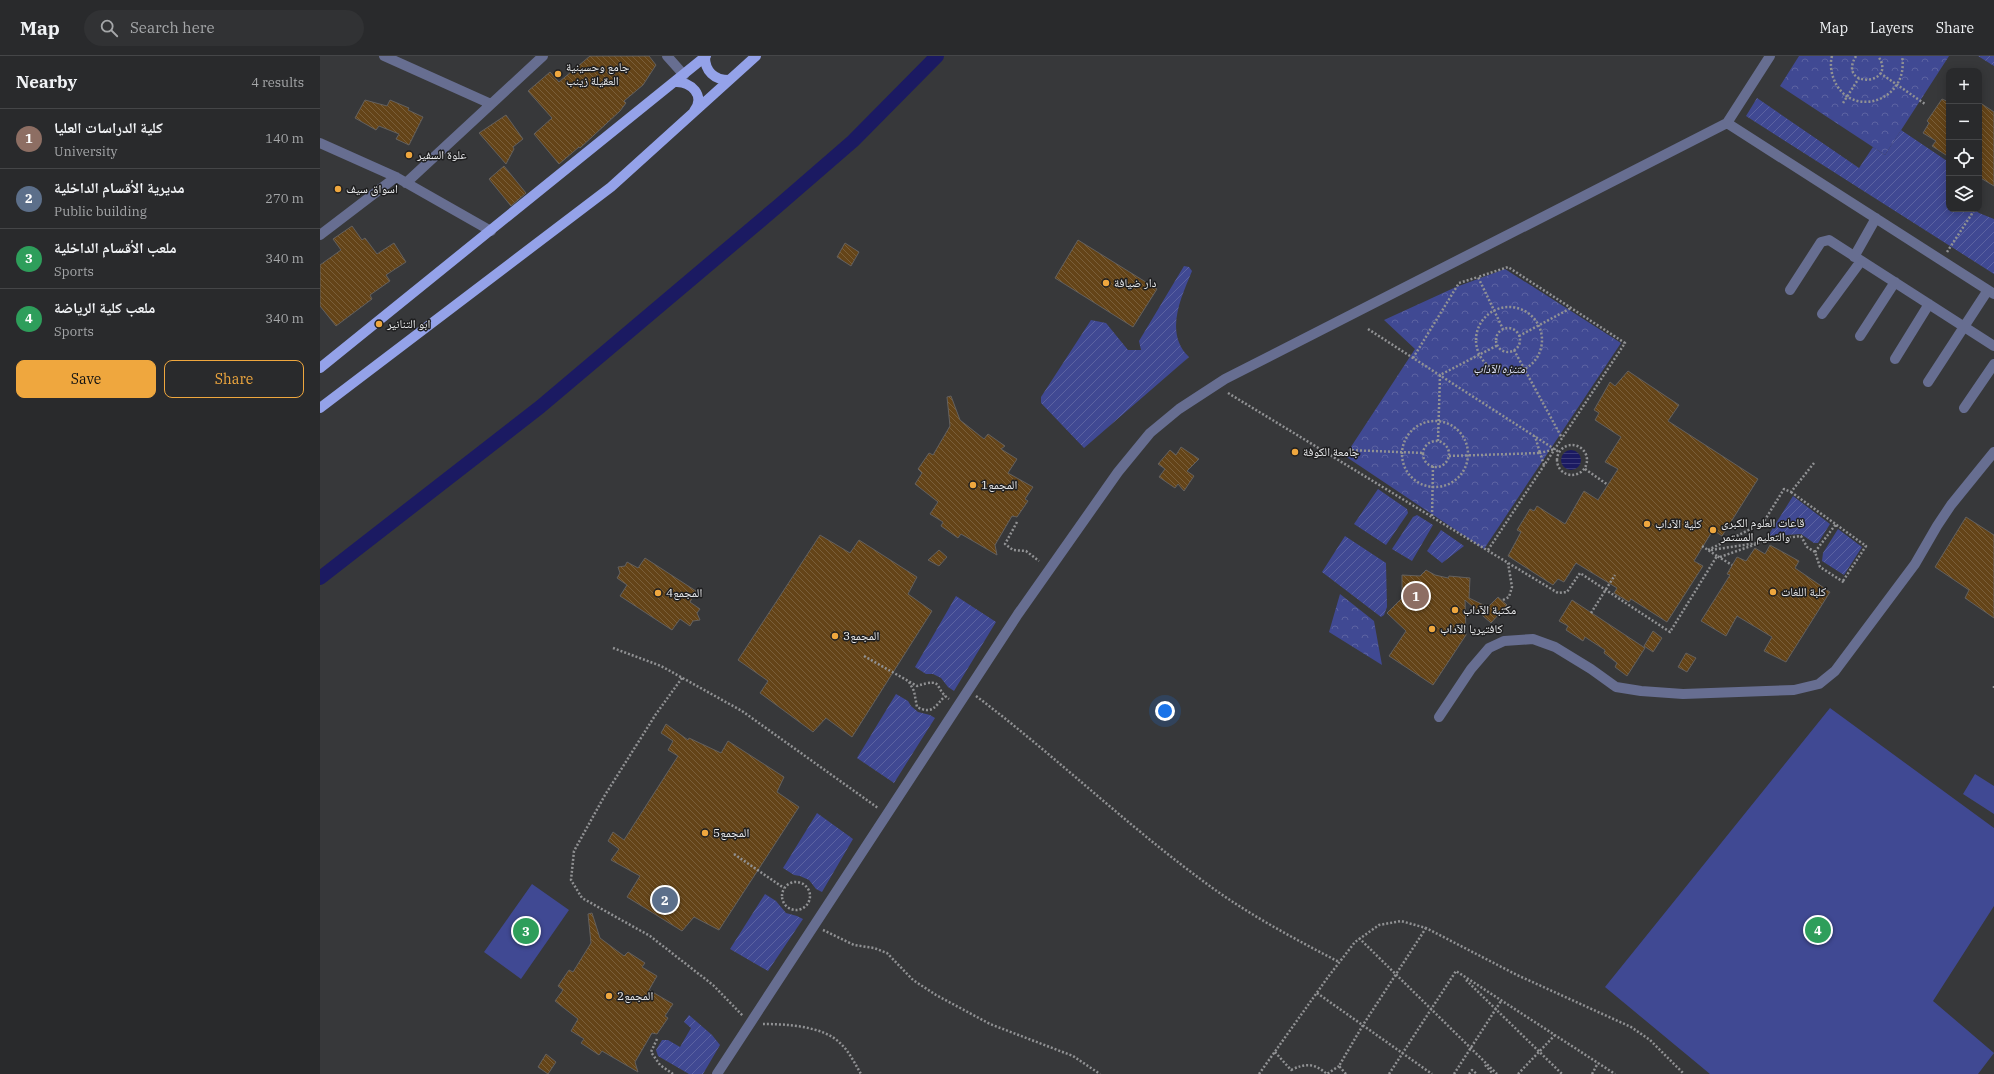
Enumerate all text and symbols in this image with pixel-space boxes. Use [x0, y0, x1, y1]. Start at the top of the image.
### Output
search box [84, 10, 364, 46]
text: Map [20, 16, 60, 40]
icon: search [98, 17, 120, 39]
text: Search here [130, 18, 214, 37]
text: Map [1820, 19, 1848, 37]
text: Layers [1870, 19, 1914, 37]
text: Share [1936, 19, 1974, 37]
place label: جامع وحسينية العقيلة زينب [566, 59, 630, 88]
map controls [1946, 68, 1982, 212]
button: + [1946, 68, 1982, 104]
marker: جامع وحسينية العقيلة زينب [553, 69, 563, 79]
text: Nearby [16, 71, 77, 93]
text: 4 results [251, 74, 304, 91]
button: − [1946, 104, 1982, 140]
text: كلية الدراسات العليا [54, 118, 163, 137]
text: 1 [25, 130, 33, 147]
text: 140 m [265, 130, 304, 147]
button: locate [1946, 140, 1982, 176]
text: University [54, 143, 117, 160]
place label: علوة السفير [416, 147, 466, 162]
marker: علوة السفير [404, 150, 414, 160]
button: layers [1946, 176, 1982, 212]
text: مديرية الأقسام الداخلية [54, 178, 185, 197]
place label: اسواق سيف [346, 181, 398, 196]
marker: اسواق سيف [333, 184, 343, 194]
text: 2 [25, 190, 33, 207]
text: 270 m [265, 190, 304, 207]
text: Public building [54, 203, 147, 220]
text: ملعب الأقسام الداخلية [54, 238, 177, 257]
text: 3 [25, 250, 33, 267]
text: 340 m [265, 250, 304, 267]
text: Sports [54, 263, 94, 280]
place label: دار ضيافة [1114, 275, 1157, 290]
marker: دار ضيافة [1101, 278, 1111, 288]
text: ملعب كلية الرياضة [54, 298, 155, 317]
text: 4 [25, 310, 33, 327]
text: 340 m [265, 310, 304, 327]
place label: ابو التنانير [386, 316, 430, 331]
marker: ابو التنانير [374, 319, 384, 329]
text: Sports [54, 323, 94, 340]
button: Save [16, 360, 156, 398]
button: Share [164, 360, 304, 398]
park label: متنزه الآداب [1473, 361, 1525, 376]
place label: جامعة الكوفة [1303, 444, 1360, 459]
marker: جامعة الكوفة [1290, 447, 1300, 457]
place label: المجمع1 [981, 477, 1017, 492]
marker: المجمع1 [968, 480, 978, 490]
place label: قاعات العلوم الكبرى والتعليم المستمر [1720, 515, 1804, 545]
place label: كلية الآداب [1655, 516, 1702, 531]
marker: كلية الآداب [1642, 519, 1652, 529]
marker: قاعات العلوم الكبرى والتعليم المستمر [1708, 525, 1718, 535]
pin: 1 [1403, 581, 1429, 611]
place label: كلبة اللغات [1781, 584, 1826, 599]
place label: المجمع4 [666, 585, 702, 600]
marker: كلبة اللغات [1768, 587, 1778, 597]
marker: المجمع4 [653, 588, 663, 598]
place label: مكتبة الآداب [1463, 602, 1516, 617]
marker: مكتبة الآداب [1450, 605, 1460, 615]
place label: كافتيريا الآداب [1440, 621, 1503, 636]
marker: كافتيريا الآداب [1427, 624, 1437, 634]
place label: المجمع3 [843, 628, 879, 643]
marker: المجمع3 [830, 631, 840, 641]
your location [1155, 701, 1175, 721]
place label: المجمع5 [713, 825, 749, 840]
marker: المجمع5 [700, 828, 710, 838]
pin: 2 [652, 885, 678, 915]
pin: 4 [1805, 915, 1831, 945]
pin: 3 [513, 916, 539, 946]
place label: المجمع2 [617, 988, 653, 1003]
marker: المجمع2 [604, 991, 614, 1001]

